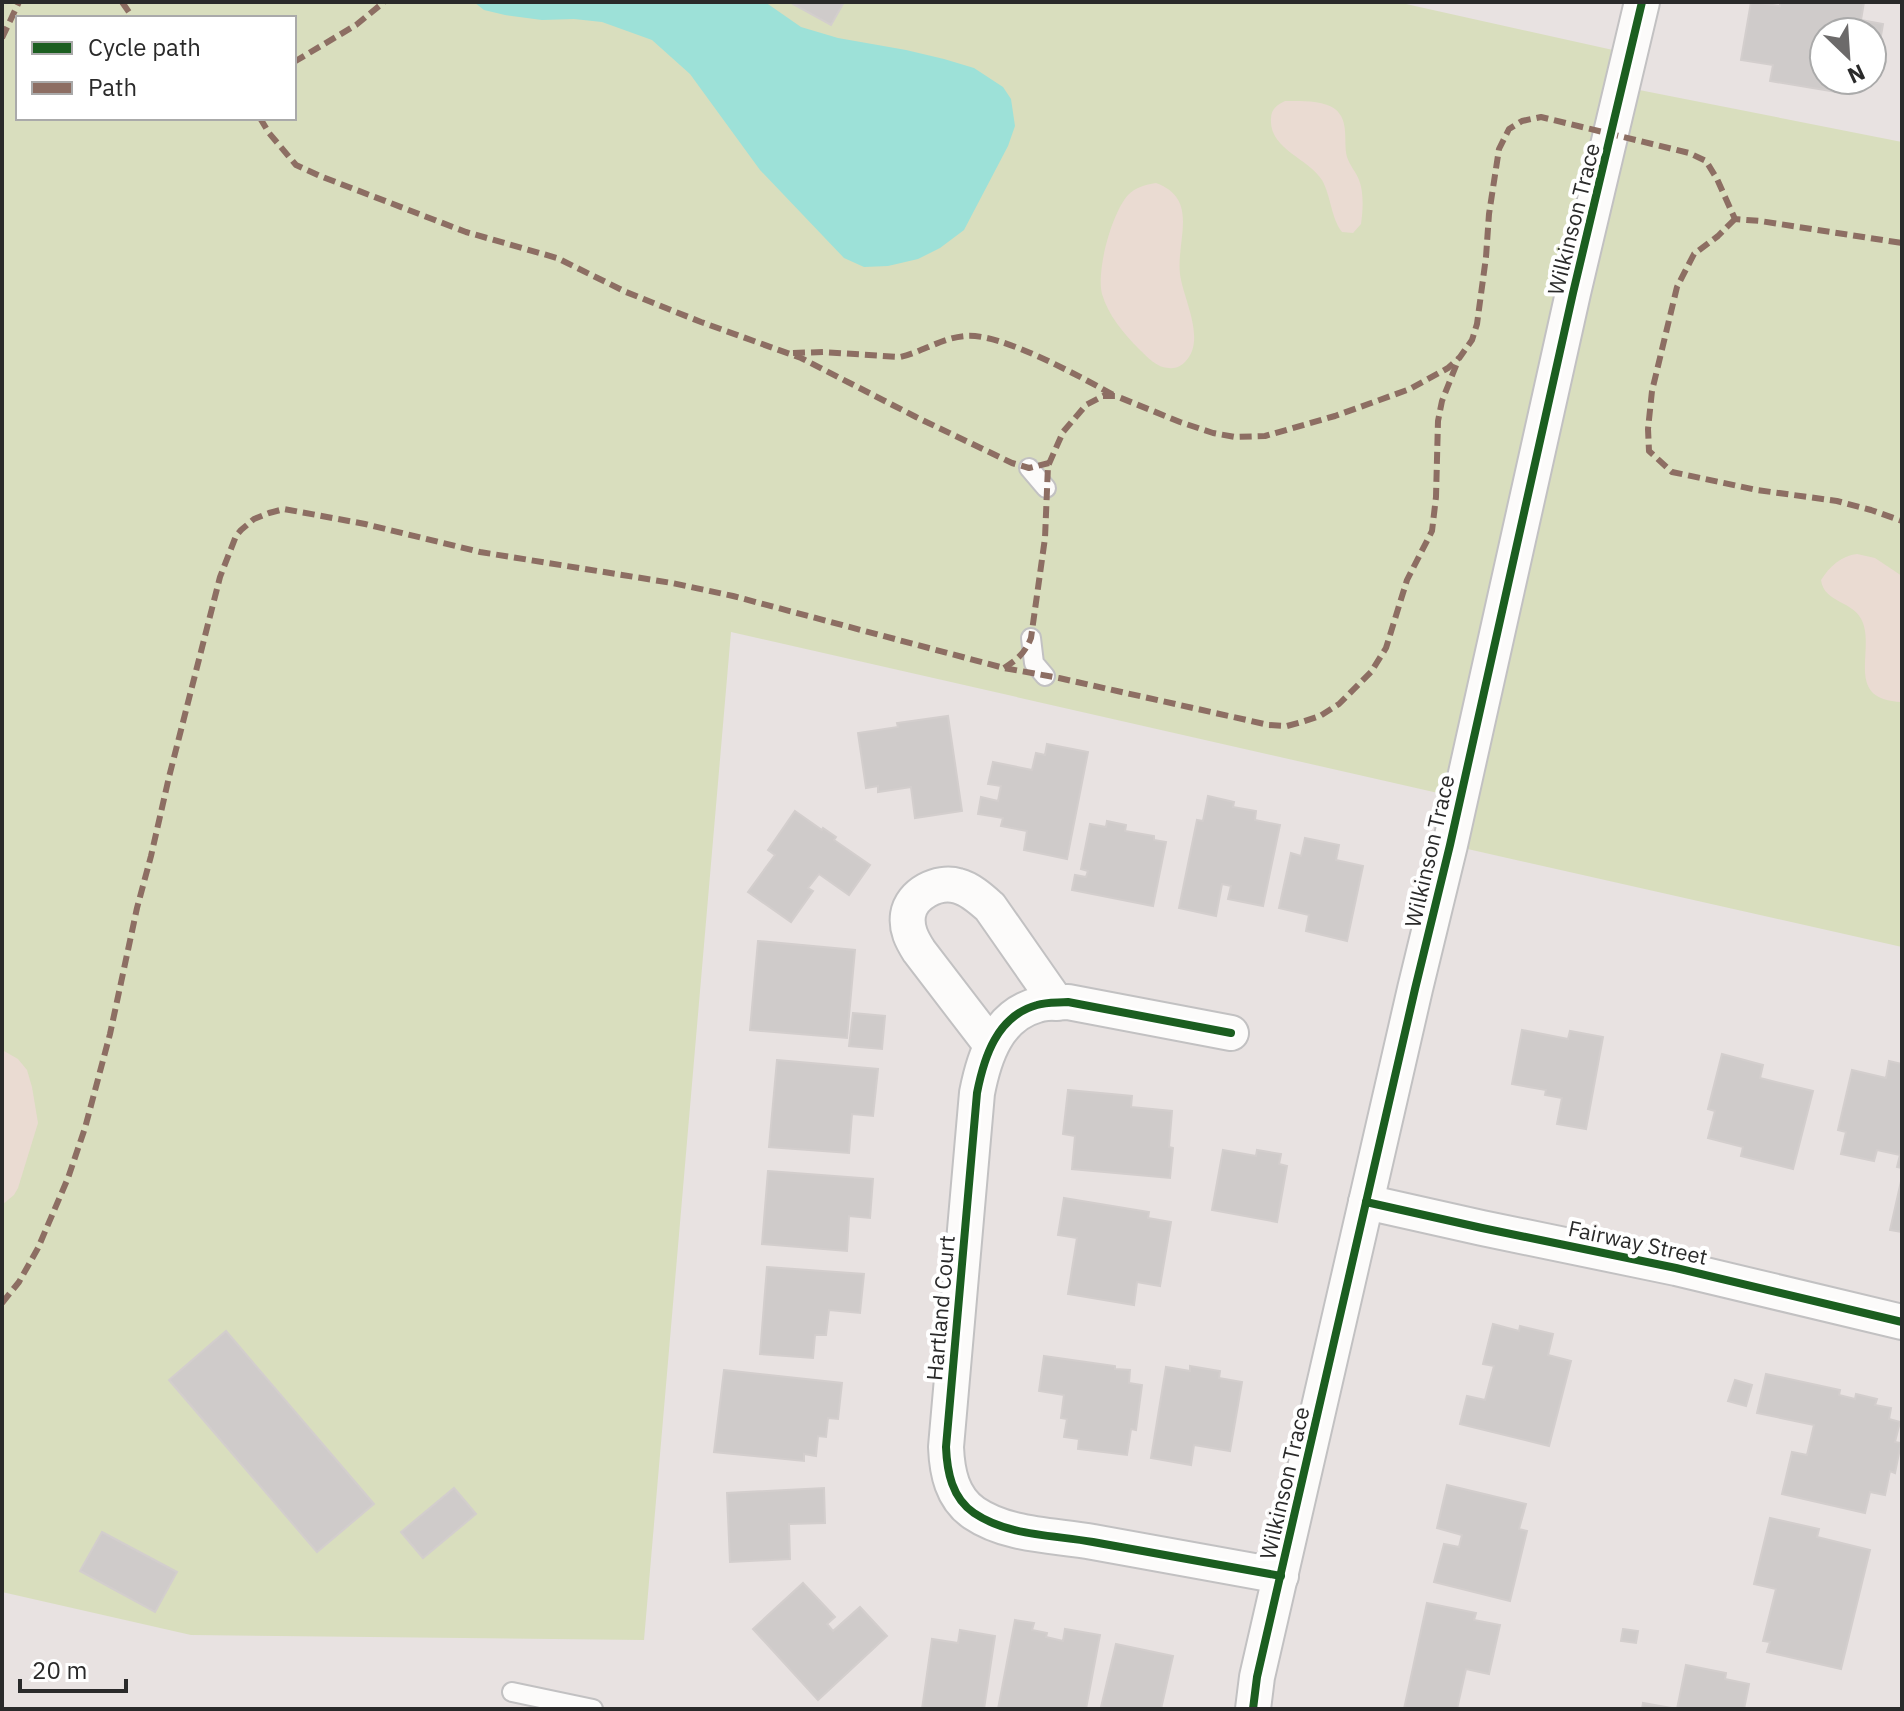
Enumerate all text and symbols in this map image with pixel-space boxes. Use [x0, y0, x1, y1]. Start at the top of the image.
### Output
legend [16, 16, 296, 120]
north arrow [1808, 16, 1888, 96]
text: Cycle path [88, 31, 201, 63]
text: N [1843, 58, 1870, 91]
text: Path [88, 71, 137, 103]
street label: Wilkinson Trace [1540, 140, 1606, 298]
street label: Wilkinson Trace [1397, 772, 1461, 930]
street label: Fairway Street [1566, 1213, 1710, 1271]
street label: Hartland Court [919, 1234, 961, 1382]
street label: Wilkinson Trace [1252, 1404, 1316, 1562]
scale bar [20, 1643, 126, 1693]
text: 20 m [32, 1654, 87, 1686]

